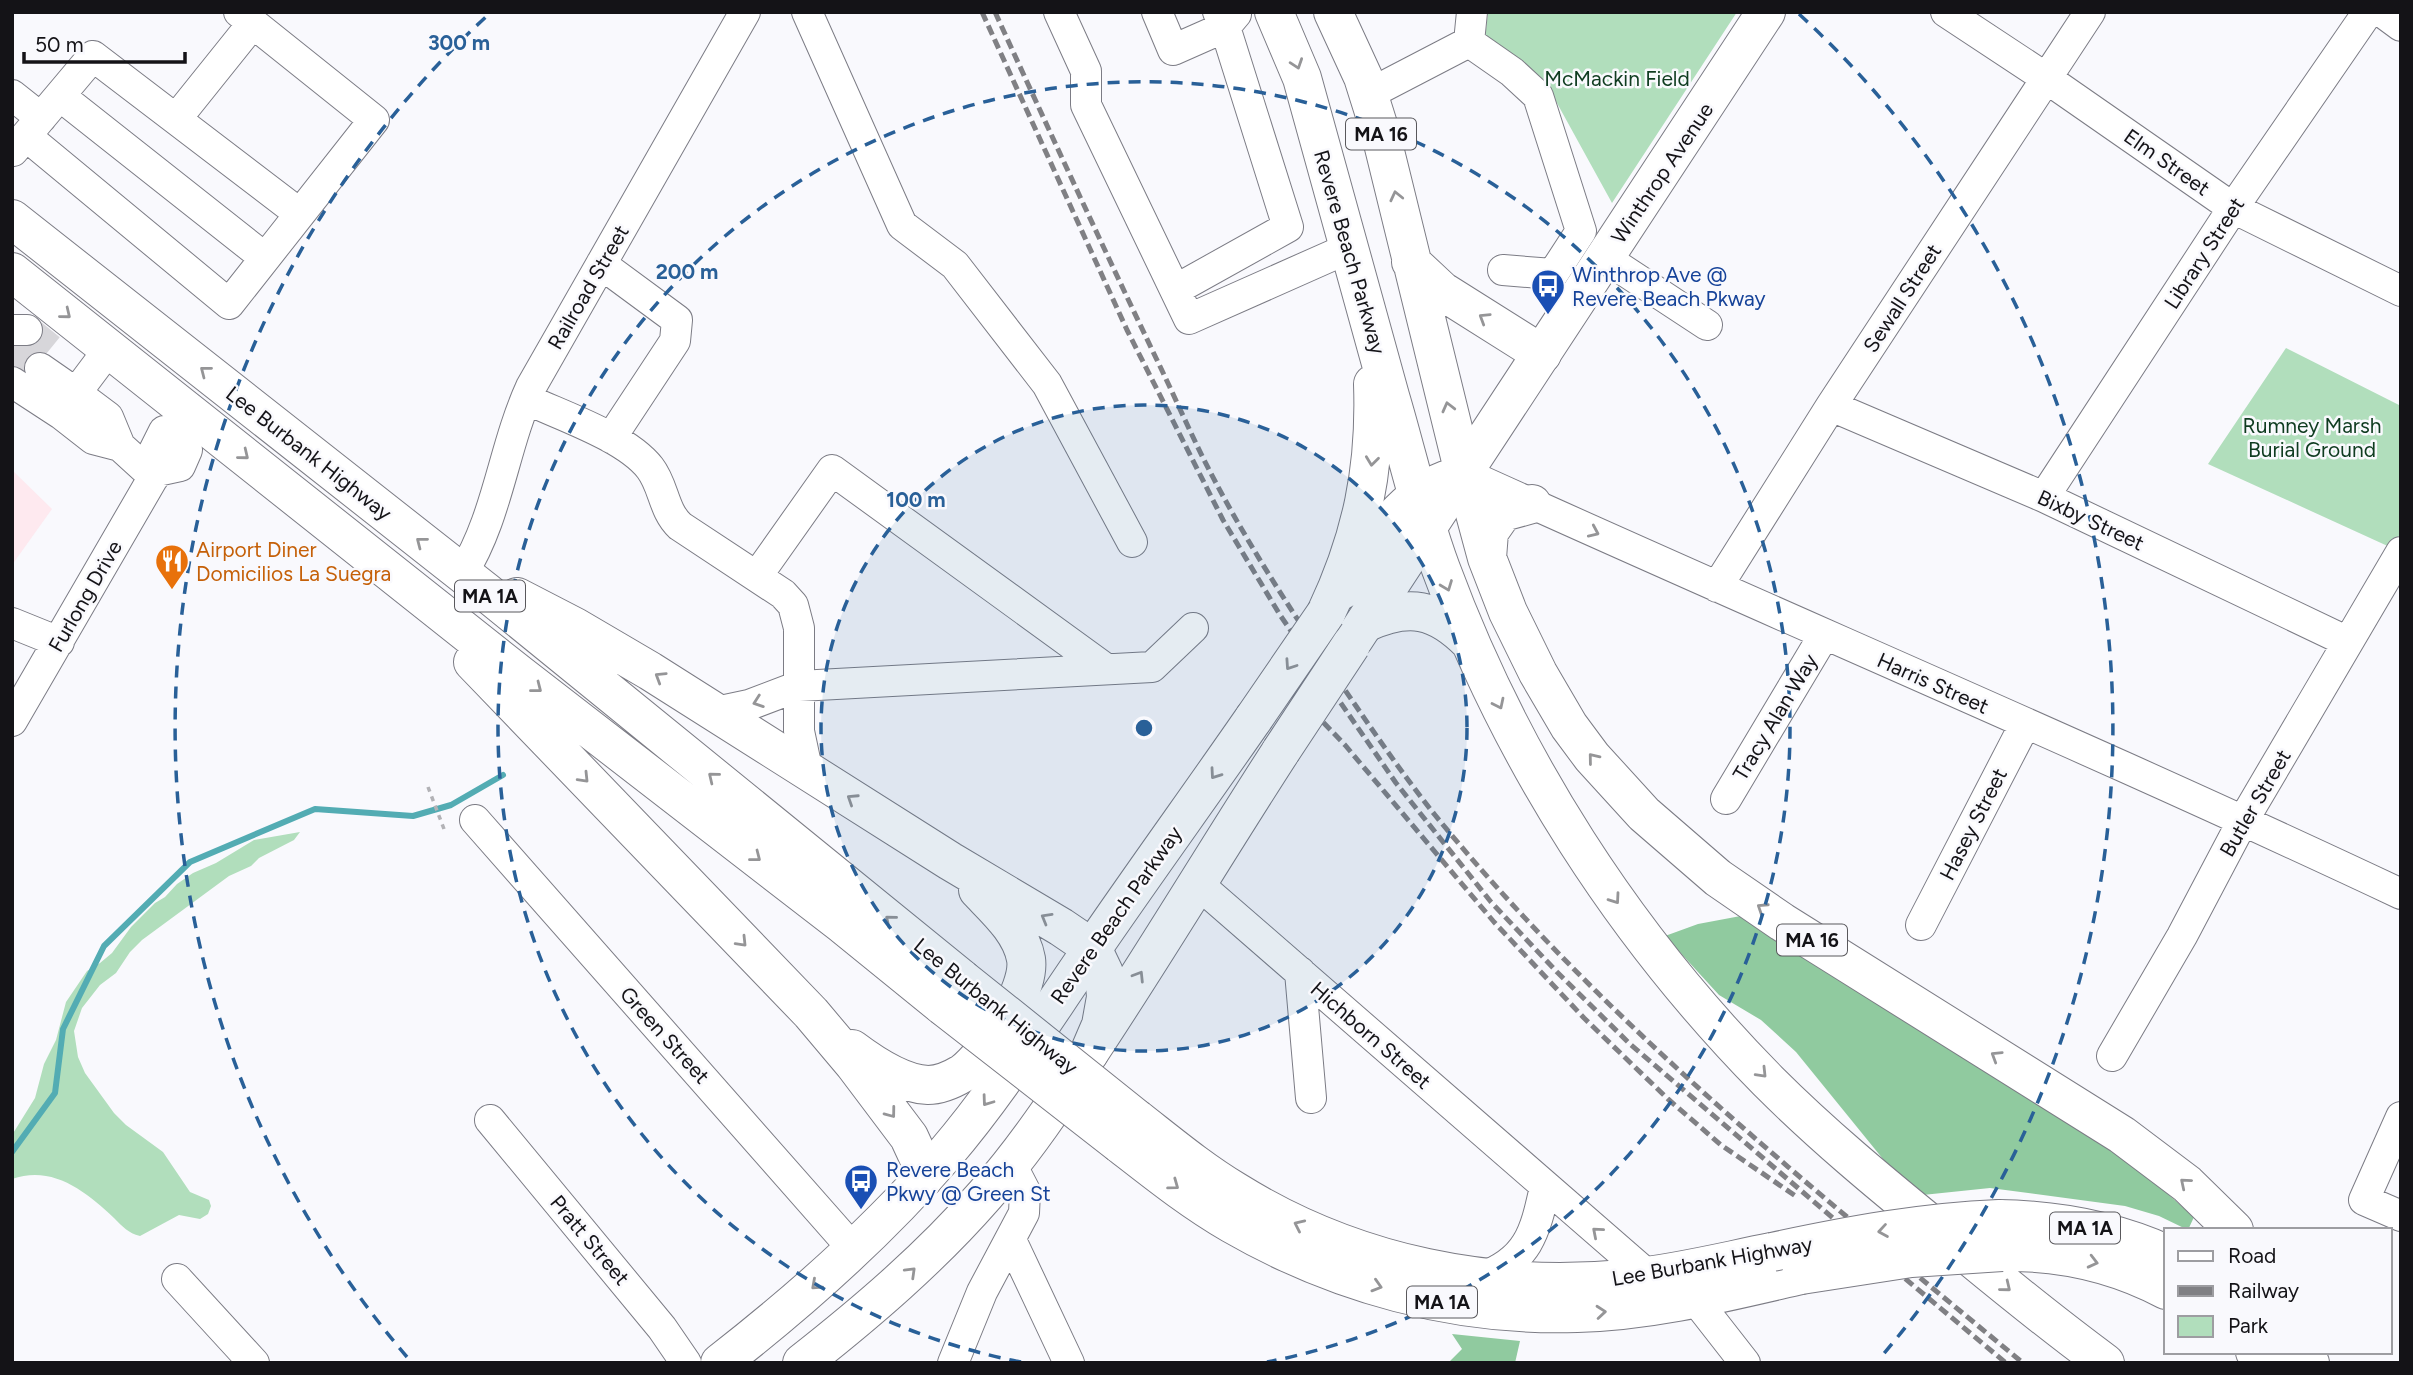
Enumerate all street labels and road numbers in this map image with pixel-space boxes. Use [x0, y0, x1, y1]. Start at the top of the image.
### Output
street label: Winthrop Avenue [1606, 98, 1718, 248]
road number: MA 16 [1346, 118, 1416, 150]
street label: Elm Street [2119, 123, 2215, 201]
street label: Revere Beach Parkway [1309, 147, 1391, 357]
street label: Library Street [2159, 192, 2249, 314]
street label: Railroad Street [542, 220, 634, 354]
street label: Sewall Street [1858, 239, 1946, 357]
street label: Lee Burbank Highway [221, 381, 397, 525]
street label: Bixby Street [2034, 484, 2148, 556]
street label: Furlong Drive [43, 536, 127, 656]
road number: MA 1A [455, 580, 525, 611]
street label: Harris Street [1873, 647, 1993, 719]
street label: Tracy Alan Way [1727, 649, 1823, 785]
street label: Butler Street [2214, 745, 2296, 861]
street label: Hasey Street [1934, 764, 2012, 884]
street label: Revere Beach Parkway [1045, 821, 1187, 1009]
road number: MA 16 [1777, 924, 1847, 956]
street label: Lee Burbank Highway [909, 932, 1083, 1080]
street label: Hichborn Street [1306, 976, 1436, 1094]
street label: Green Street [615, 981, 715, 1089]
street label: Pratt Street [545, 1190, 635, 1290]
road number: MA 1A [2050, 1212, 2120, 1244]
street label: Lee Burbank Highway [1610, 1231, 1814, 1291]
road number: MA 1A [1407, 1286, 1477, 1318]

